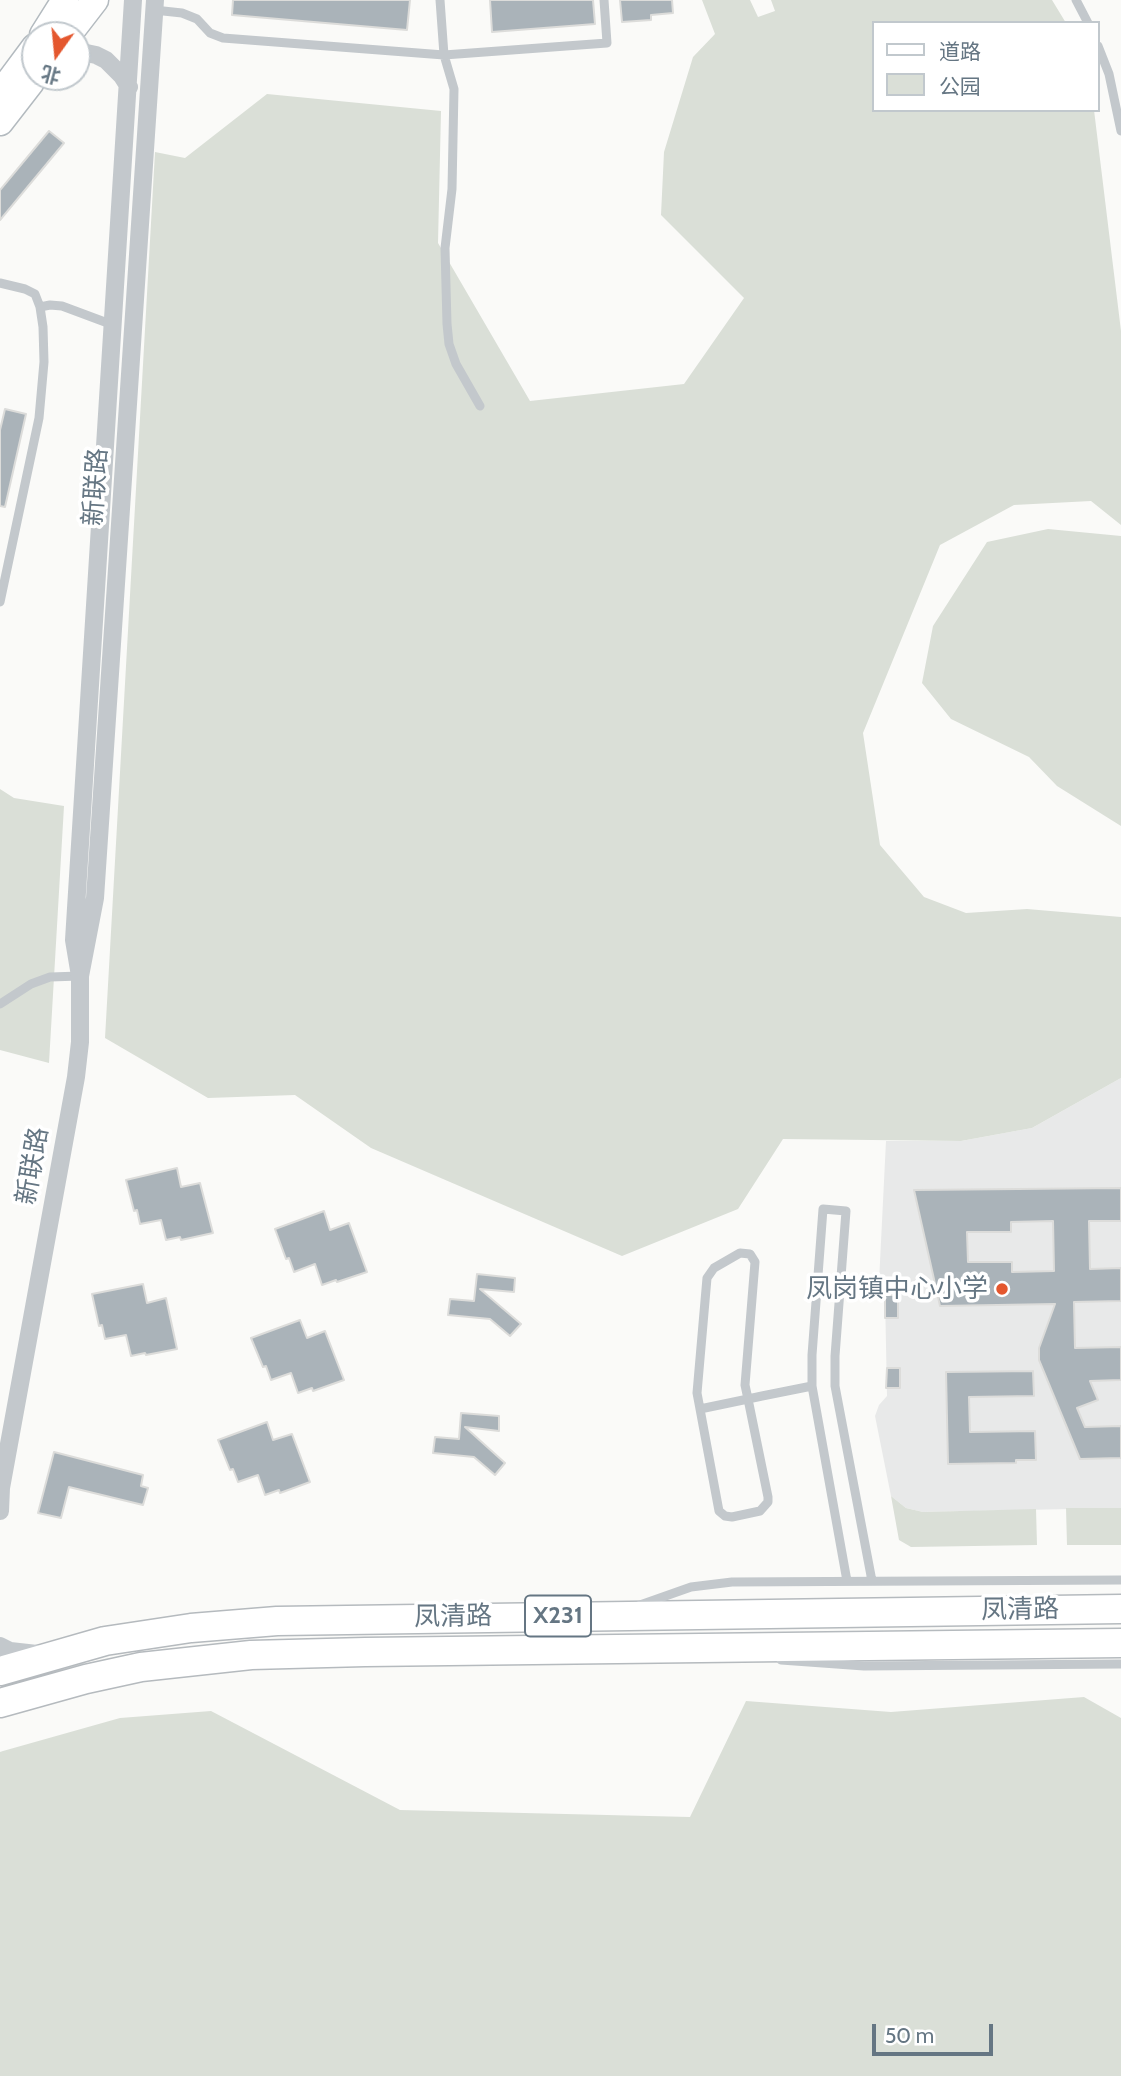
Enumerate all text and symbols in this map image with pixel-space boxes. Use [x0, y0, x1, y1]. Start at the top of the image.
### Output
north arrow [21, 21, 91, 91]
legend [872, 21, 1100, 112]
text: 道路 [939, 39, 981, 64]
text: 北 [39, 61, 63, 88]
text: 公园 [939, 74, 981, 99]
street label: 新联路 [78, 447, 114, 527]
street label: 新联路 [11, 1125, 55, 1207]
place label: 凤岗镇中心小学 [806, 1273, 988, 1305]
marker: 凤岗镇中心小学 [994, 1281, 1010, 1297]
street label: 凤清路 [981, 1594, 1059, 1626]
road number: X231 [525, 1596, 591, 1636]
street label: 凤清路 [414, 1601, 492, 1633]
scale bar [876, 2010, 997, 2054]
text: 50 m [885, 2023, 934, 2048]

